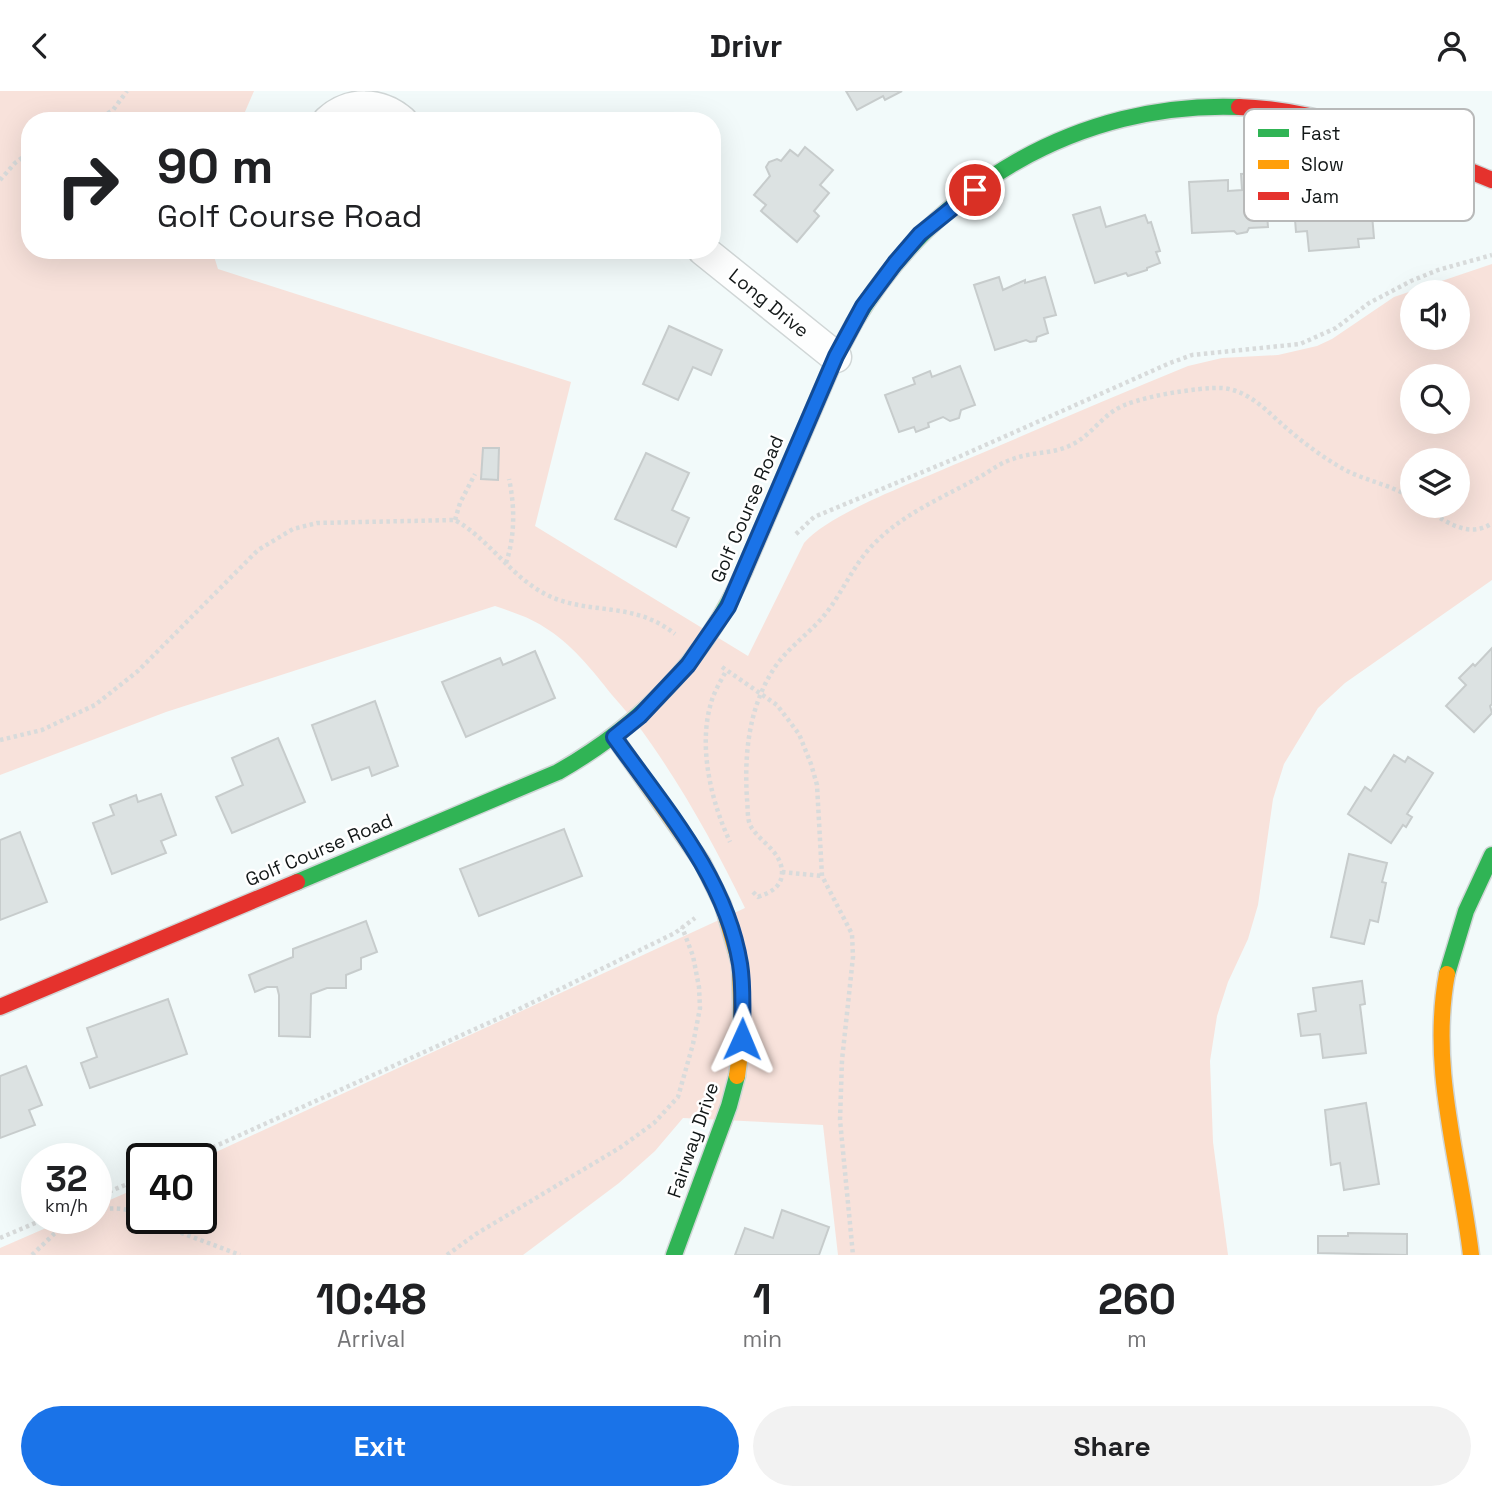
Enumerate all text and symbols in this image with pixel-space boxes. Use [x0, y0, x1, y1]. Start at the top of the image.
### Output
text: Drivr [710, 26, 782, 66]
icon: back [21, 27, 59, 65]
icon: person [1433, 27, 1471, 65]
legend [1244, 109, 1474, 221]
text: Fast [1301, 121, 1341, 146]
text: 90 m [157, 135, 273, 197]
icon: right [42, 140, 133, 231]
text: Slow [1301, 152, 1344, 177]
pin [945, 160, 1005, 220]
icon: arrive [956, 171, 994, 209]
text: Jam [1301, 184, 1339, 209]
text: Golf Course Road [157, 196, 422, 236]
street label: Long Drive [724, 263, 814, 343]
map controls [1400, 280, 1470, 518]
button: sound [1400, 280, 1470, 350]
button: search [1400, 364, 1470, 434]
street label: Golf Course Road [705, 432, 789, 586]
button: layers [1400, 448, 1470, 518]
street label: Golf Course Road [242, 808, 396, 892]
position arrow [705, 1002, 779, 1076]
street label: Fairway Drive [662, 1079, 724, 1201]
speed limit sign: 40 [126, 1143, 217, 1234]
text: 32 [45, 1157, 88, 1201]
text: km/h [45, 1194, 88, 1217]
text: 10:48 [316, 1273, 427, 1326]
text: 1 [753, 1273, 772, 1326]
text: 260 [1098, 1273, 1176, 1326]
text: Arrival [337, 1324, 405, 1354]
text: min [742, 1324, 782, 1354]
text: m [1127, 1324, 1147, 1354]
button: Exit [21, 1406, 739, 1486]
button: Share [753, 1406, 1471, 1486]

